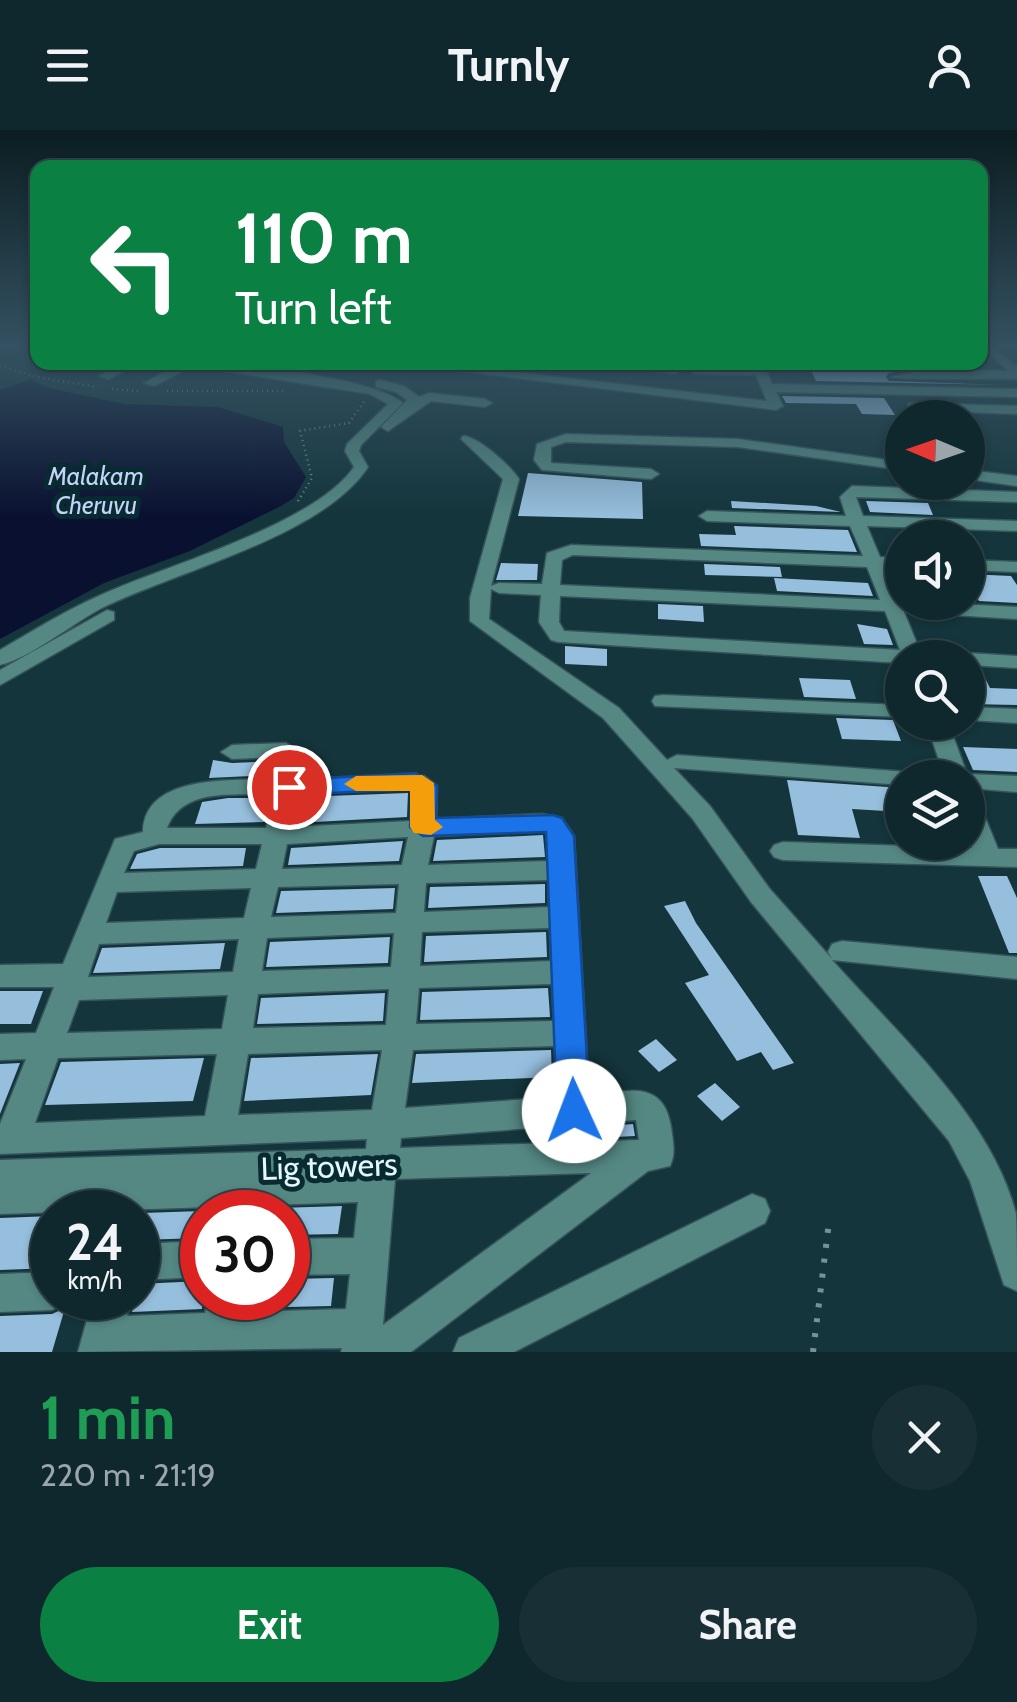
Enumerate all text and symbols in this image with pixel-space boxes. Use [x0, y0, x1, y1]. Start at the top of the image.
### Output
icon: menu [40, 38, 95, 93]
text: Turnly [448, 38, 569, 92]
icon: person [922, 38, 977, 93]
text: 110 m [235, 195, 413, 281]
icon: left [70, 200, 200, 330]
text: Turn left [235, 281, 392, 335]
north arrow [885, 400, 985, 500]
map controls [885, 400, 985, 860]
water label: Malakam Cheruvu [47, 461, 144, 520]
button: sound [885, 520, 985, 620]
button: search [885, 640, 985, 740]
pin [247, 745, 332, 830]
icon: arrive [262, 760, 317, 815]
button: layers [885, 760, 985, 860]
position arrow [522, 1059, 626, 1163]
street label: Lig towers [260, 1144, 398, 1188]
speed limit sign: 30 [180, 1190, 310, 1320]
text: 24 [66, 1212, 124, 1273]
text: km/h [68, 1265, 122, 1295]
text: 1 min [40, 1381, 175, 1454]
button: close [872, 1385, 977, 1490]
text: 220 m · 21:19 [40, 1455, 216, 1494]
button: Exit [40, 1567, 499, 1682]
button: Share [519, 1567, 977, 1682]

